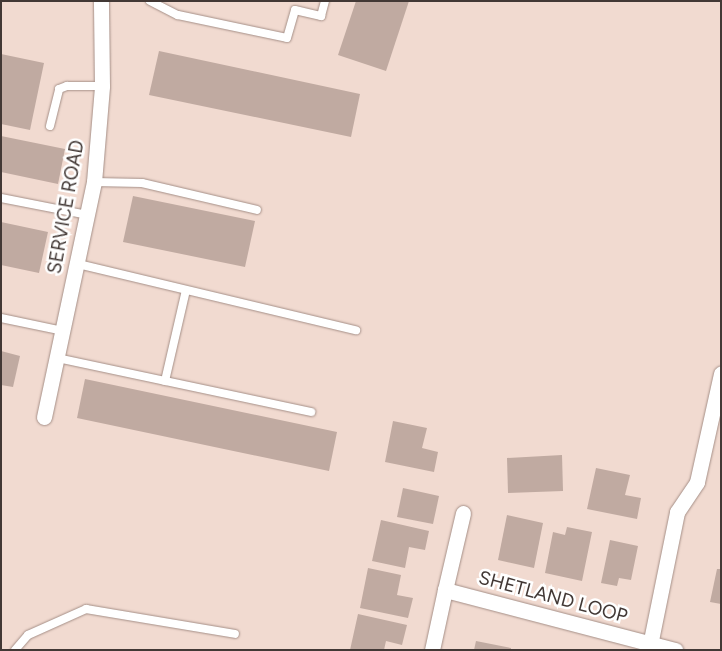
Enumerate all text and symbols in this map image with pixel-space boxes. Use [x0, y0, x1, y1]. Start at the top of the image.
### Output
street label: SERVICE ROAD [43, 138, 89, 276]
street label: SHETLAND LOOP [476, 566, 630, 628]

